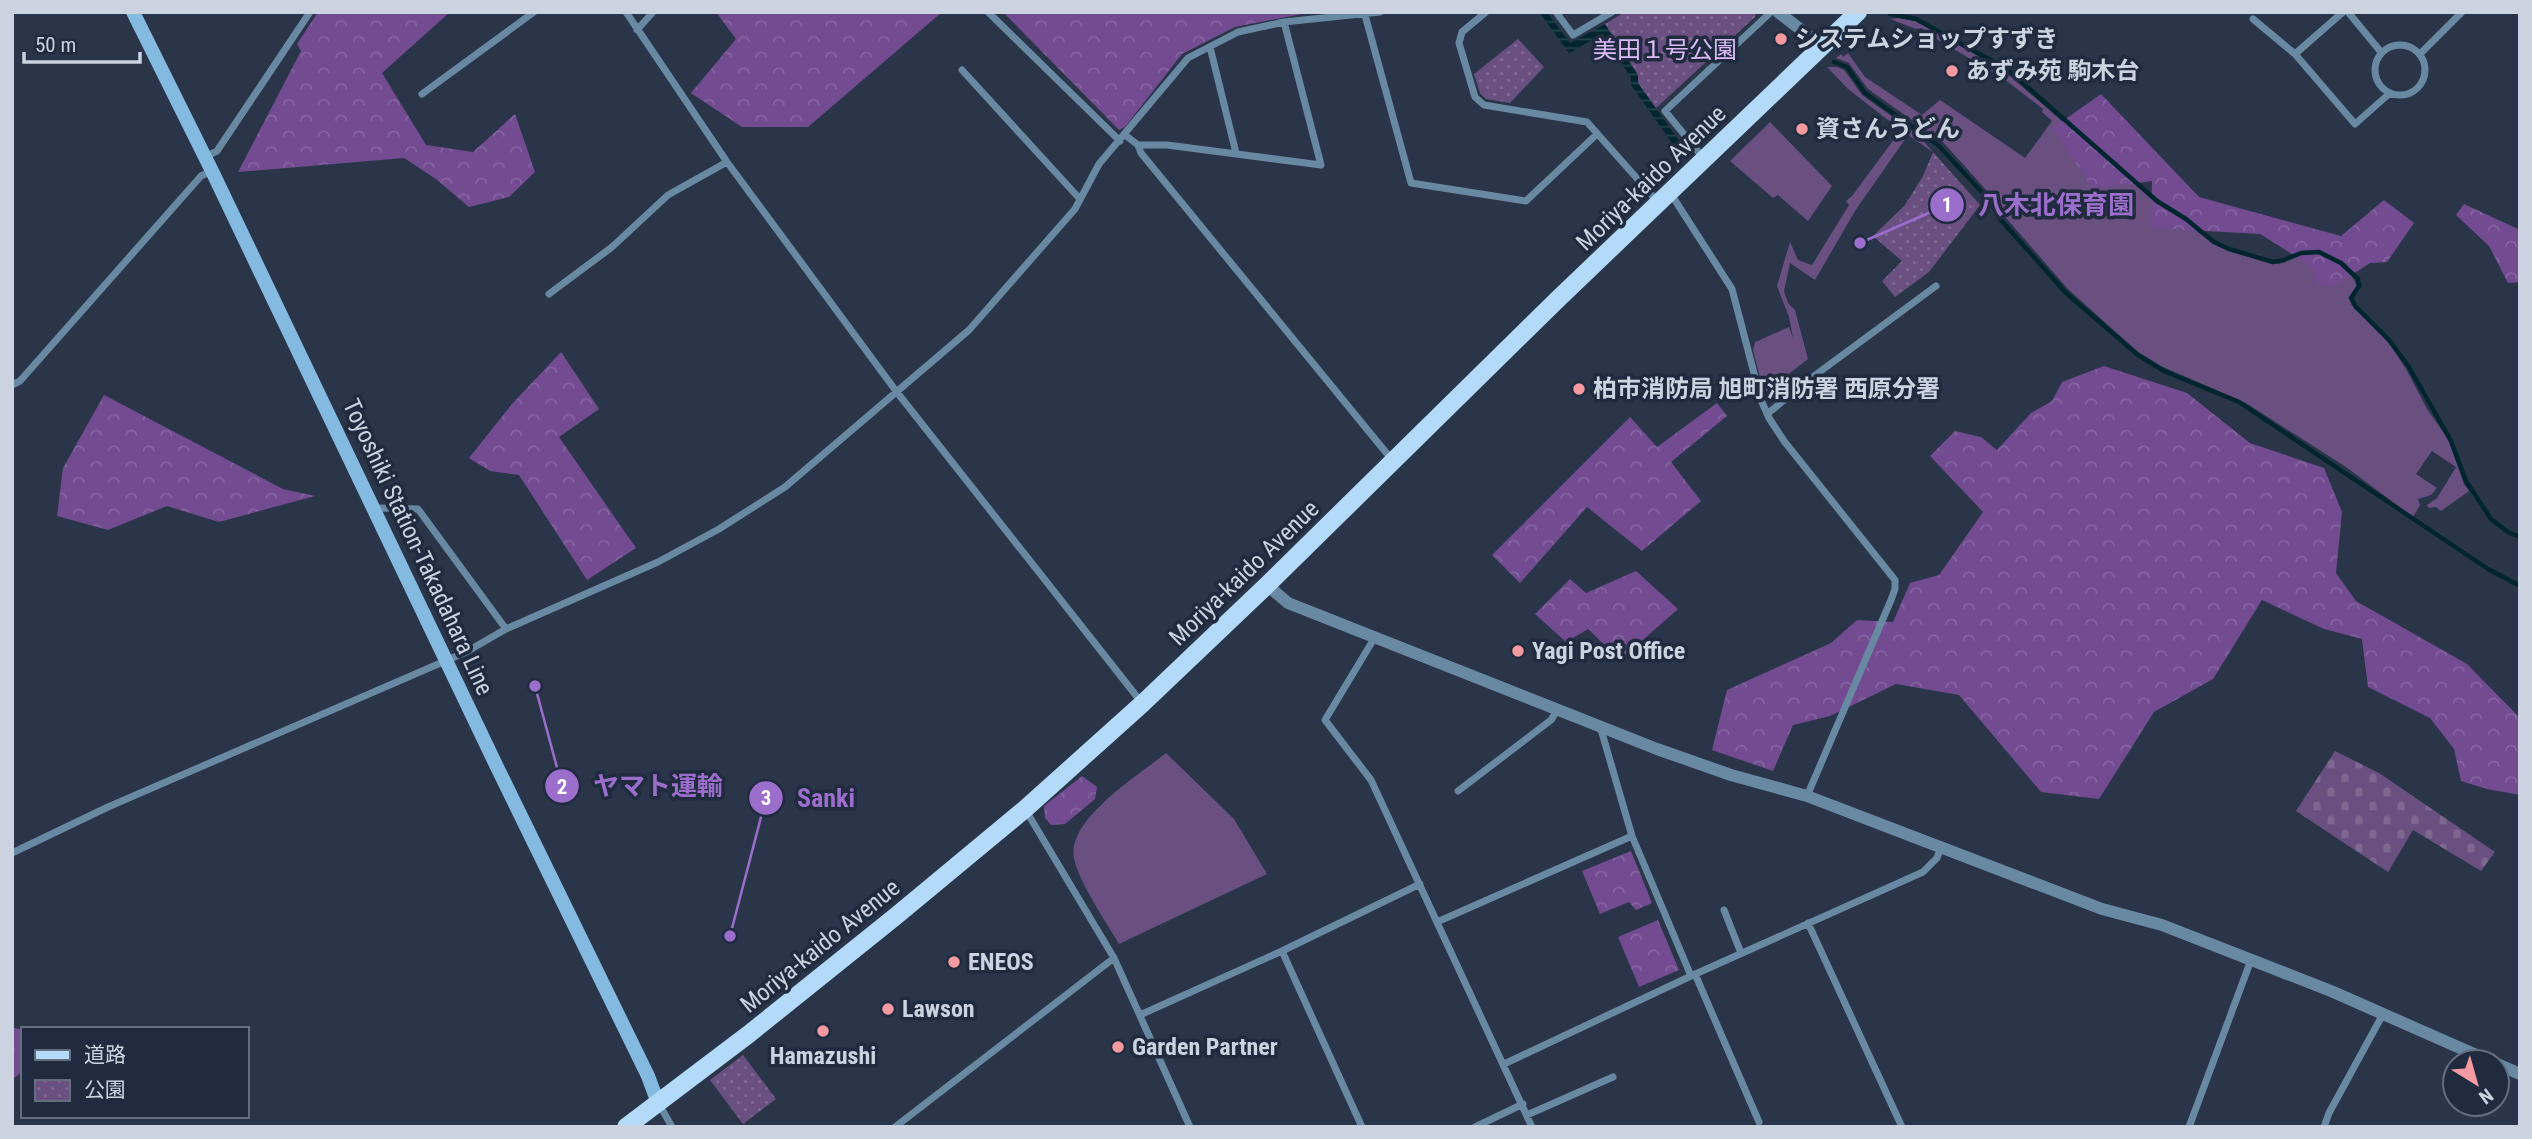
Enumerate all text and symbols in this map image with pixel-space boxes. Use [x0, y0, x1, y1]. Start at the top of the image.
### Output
scale bar [24, 21, 140, 65]
place label: システムショップすずき [1795, 25, 2058, 53]
marker: システムショップすずき [1773, 31, 1789, 47]
text: 50 m [35, 33, 76, 57]
park label: 美田１号公園 [1593, 36, 1737, 64]
place label: あずみ苑 駒木台 [1966, 57, 2140, 85]
marker: あずみ苑 駒木台 [1944, 63, 1960, 79]
street label: Moriya-kaido Avenue [1571, 100, 1731, 256]
place label: 資さんうどん [1816, 115, 1960, 143]
marker: 資さんうどん [1794, 121, 1810, 137]
callout: 八木北保育園 [1929, 181, 2148, 228]
text: 八木北保育園 [1978, 190, 2134, 220]
text: 1 [1942, 193, 1952, 217]
place label: 柏市消防局 旭町消防署 西原分署 [1593, 375, 1940, 403]
marker: 柏市消防局 旭町消防署 西原分署 [1571, 381, 1587, 397]
street label: Toyoshiki Station-Takadahara Line [337, 395, 499, 699]
street label: Moriya-kaido Avenue [1164, 495, 1324, 651]
place label: Yagi Post Office [1532, 637, 1685, 665]
marker: Yagi Post Office [1510, 643, 1526, 659]
callout: ヤマト運輸 [544, 763, 737, 810]
text: ヤマト運輸 [593, 771, 723, 801]
callout: Sanki [748, 774, 869, 821]
text: 2 [557, 775, 567, 799]
text: Sanki [797, 783, 855, 813]
text: 3 [761, 786, 771, 810]
street label: Moriya-kaido Avenue [735, 873, 905, 1019]
place label: ENEOS [968, 948, 1034, 976]
marker: ENEOS [946, 954, 962, 970]
place label: Lawson [902, 995, 975, 1023]
marker: Lawson [880, 1001, 896, 1017]
marker: Hamazushi [815, 1023, 831, 1039]
legend [21, 1027, 248, 1118]
place label: Garden Partner [1132, 1033, 1278, 1061]
marker: Garden Partner [1110, 1039, 1126, 1055]
place label: Hamazushi [770, 1042, 876, 1070]
text: 道路 [84, 1043, 126, 1067]
north arrow [2441, 1048, 2511, 1118]
text: 公園 [84, 1078, 126, 1102]
text: N [2474, 1083, 2497, 1109]

